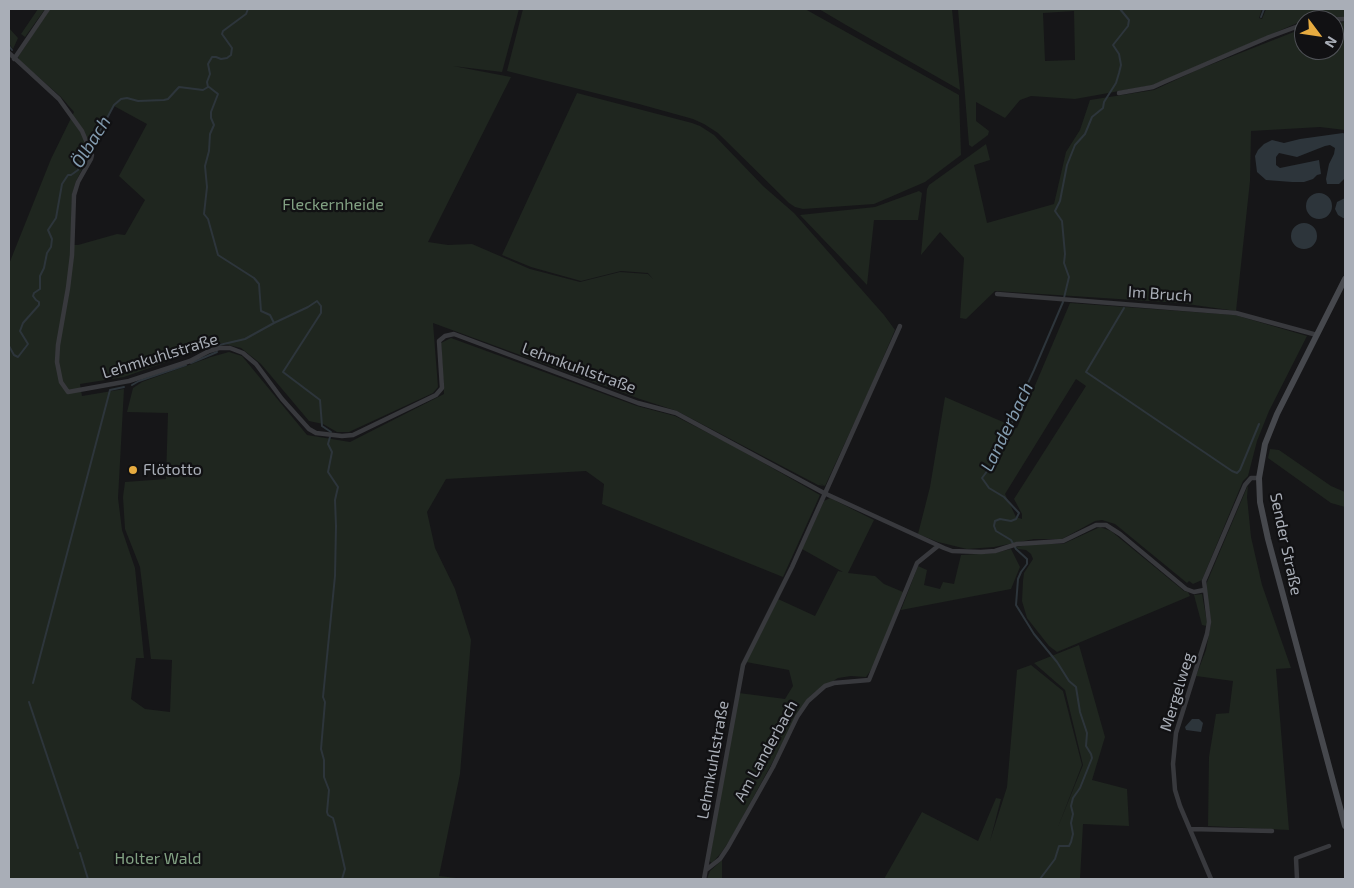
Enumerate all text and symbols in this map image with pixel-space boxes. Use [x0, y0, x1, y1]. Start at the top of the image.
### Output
north arrow [1294, 10, 1344, 60]
text: N [1322, 34, 1341, 51]
water label: Ölbach [67, 112, 115, 172]
park label: Fleckernheide [282, 195, 384, 215]
street label: Im Bruch [1127, 282, 1193, 306]
street label: Lehmkuhlstraße [100, 329, 220, 383]
street label: Lehmkuhlstraße [519, 338, 639, 398]
water label: Landerbach [976, 379, 1038, 475]
place label: Flötotto [143, 460, 202, 480]
marker: Flötotto [127, 464, 139, 476]
street label: Sender Straße [1266, 491, 1306, 597]
street label: Mergelweg [1156, 650, 1198, 734]
street label: Am Landerbach [730, 697, 802, 805]
street label: Lehmkuhlstraße [693, 699, 733, 821]
park label: Holter Wald [115, 849, 201, 869]

